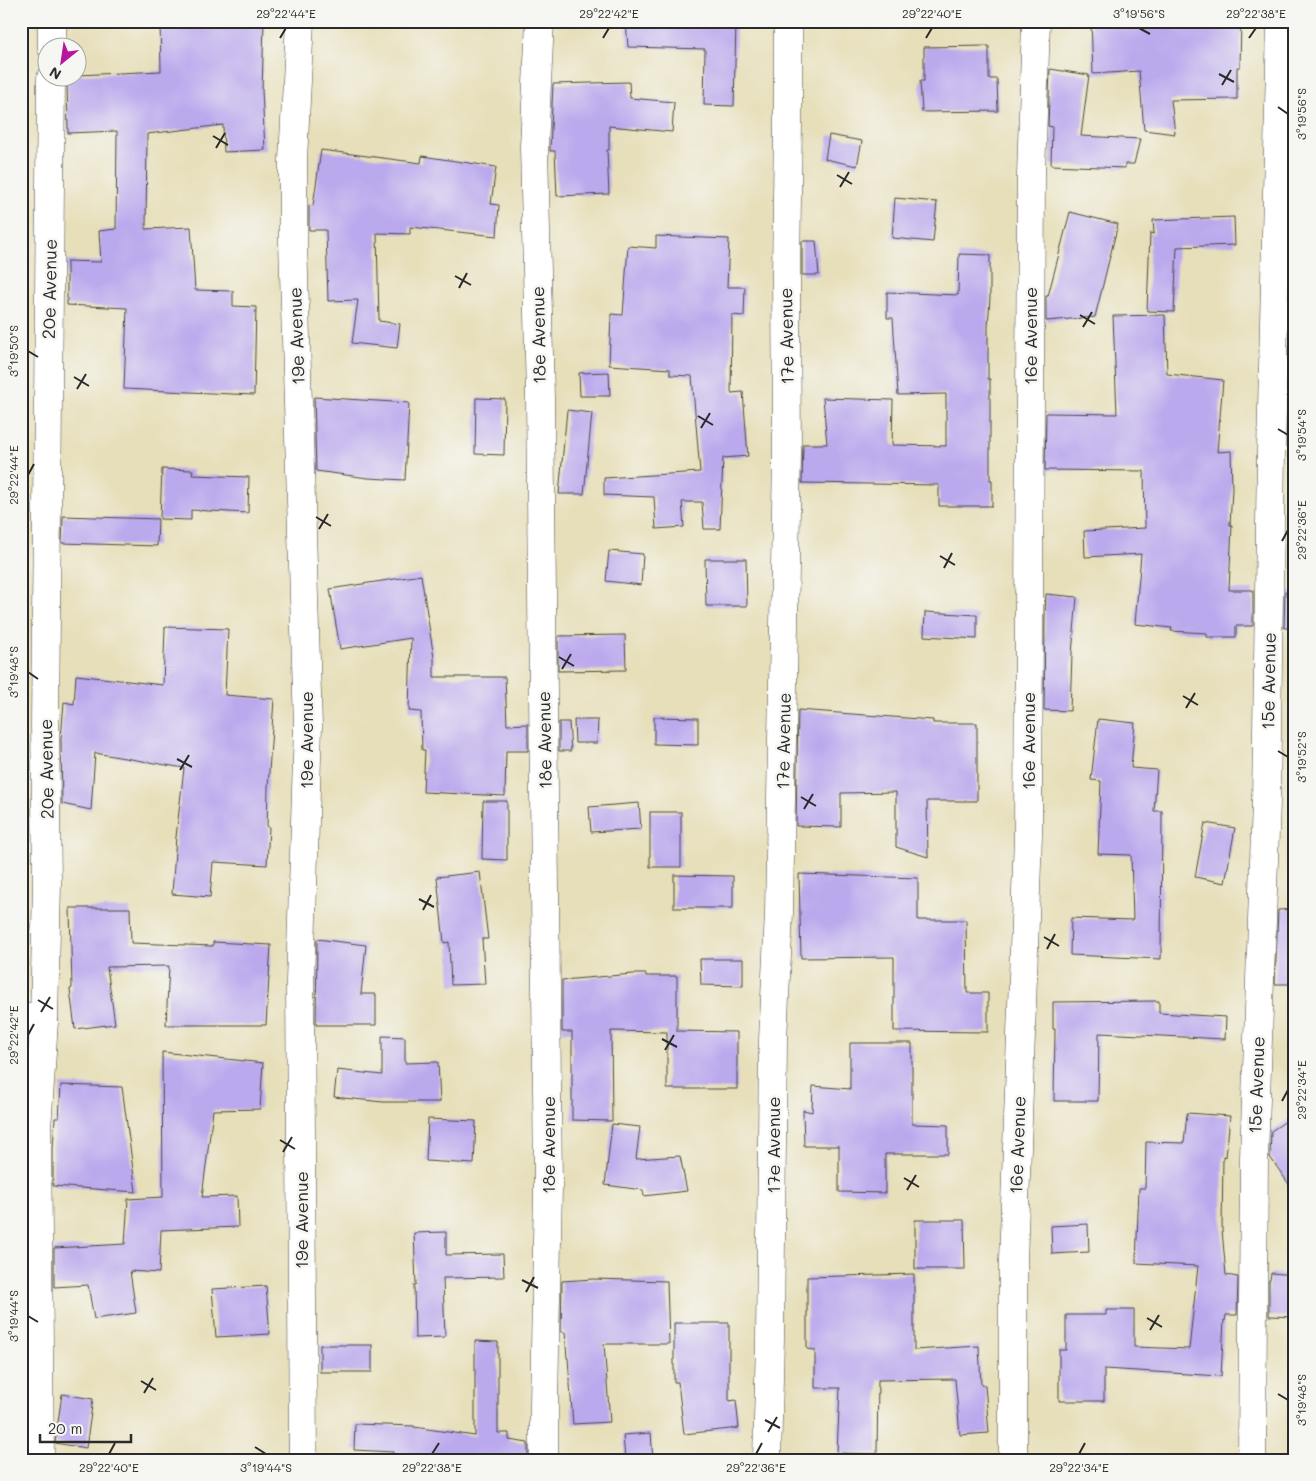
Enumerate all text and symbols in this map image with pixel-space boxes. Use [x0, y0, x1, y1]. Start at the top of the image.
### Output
text: 29°22'44"E [256, 5, 316, 21]
text: 29°22'42"E [579, 5, 639, 21]
text: 29°22'40"E [902, 5, 962, 21]
text: 3°19'56"S [1113, 5, 1165, 21]
text: 29°22'38"E [1226, 5, 1286, 21]
north arrow [38, 38, 88, 88]
text: N [46, 63, 65, 85]
text: 3°19'56"S [1293, 88, 1309, 140]
street label: 20e Avenue [36, 239, 62, 339]
street label: 18e Avenue [525, 286, 551, 384]
street label: 19e Avenue [282, 287, 310, 385]
street label: 17e Avenue [773, 287, 799, 385]
street label: 16e Avenue [1018, 287, 1042, 385]
text: 3°19'50"S [5, 325, 21, 377]
text: 3°19'54"S [1293, 409, 1309, 461]
text: 29°22'44"E [5, 445, 21, 505]
text: 29°22'36"E [1293, 500, 1309, 560]
street label: 15e Avenue [1255, 632, 1281, 730]
text: 3°19'48"S [5, 646, 21, 698]
street label: 19e Avenue [294, 691, 318, 789]
street label: 18e Avenue [531, 691, 557, 789]
street label: 17e Avenue [770, 692, 796, 790]
street label: 16e Avenue [1016, 692, 1040, 790]
street label: 20e Avenue [33, 719, 59, 819]
text: 3°19'52"S [1293, 731, 1309, 783]
text: 29°22'42"E [5, 1005, 21, 1065]
street label: 15e Avenue [1242, 1036, 1270, 1134]
text: 29°22'34"E [1293, 1060, 1309, 1120]
street label: 18e Avenue [536, 1096, 560, 1194]
street label: 17e Avenue [761, 1096, 785, 1194]
street label: 16e Avenue [1003, 1096, 1031, 1194]
street label: 19e Avenue [289, 1171, 313, 1269]
text: 3°19'44"S [5, 1290, 21, 1342]
text: 3°19'48"S [1293, 1374, 1309, 1426]
scale bar [40, 1411, 131, 1443]
text: 20 m [48, 1418, 82, 1438]
text: 29°22'40"E [79, 1459, 139, 1475]
text: 3°19'44"S [240, 1459, 292, 1475]
text: 29°22'38"E [402, 1459, 462, 1475]
text: 29°22'36"E [726, 1459, 786, 1475]
text: 29°22'34"E [1049, 1459, 1109, 1475]

